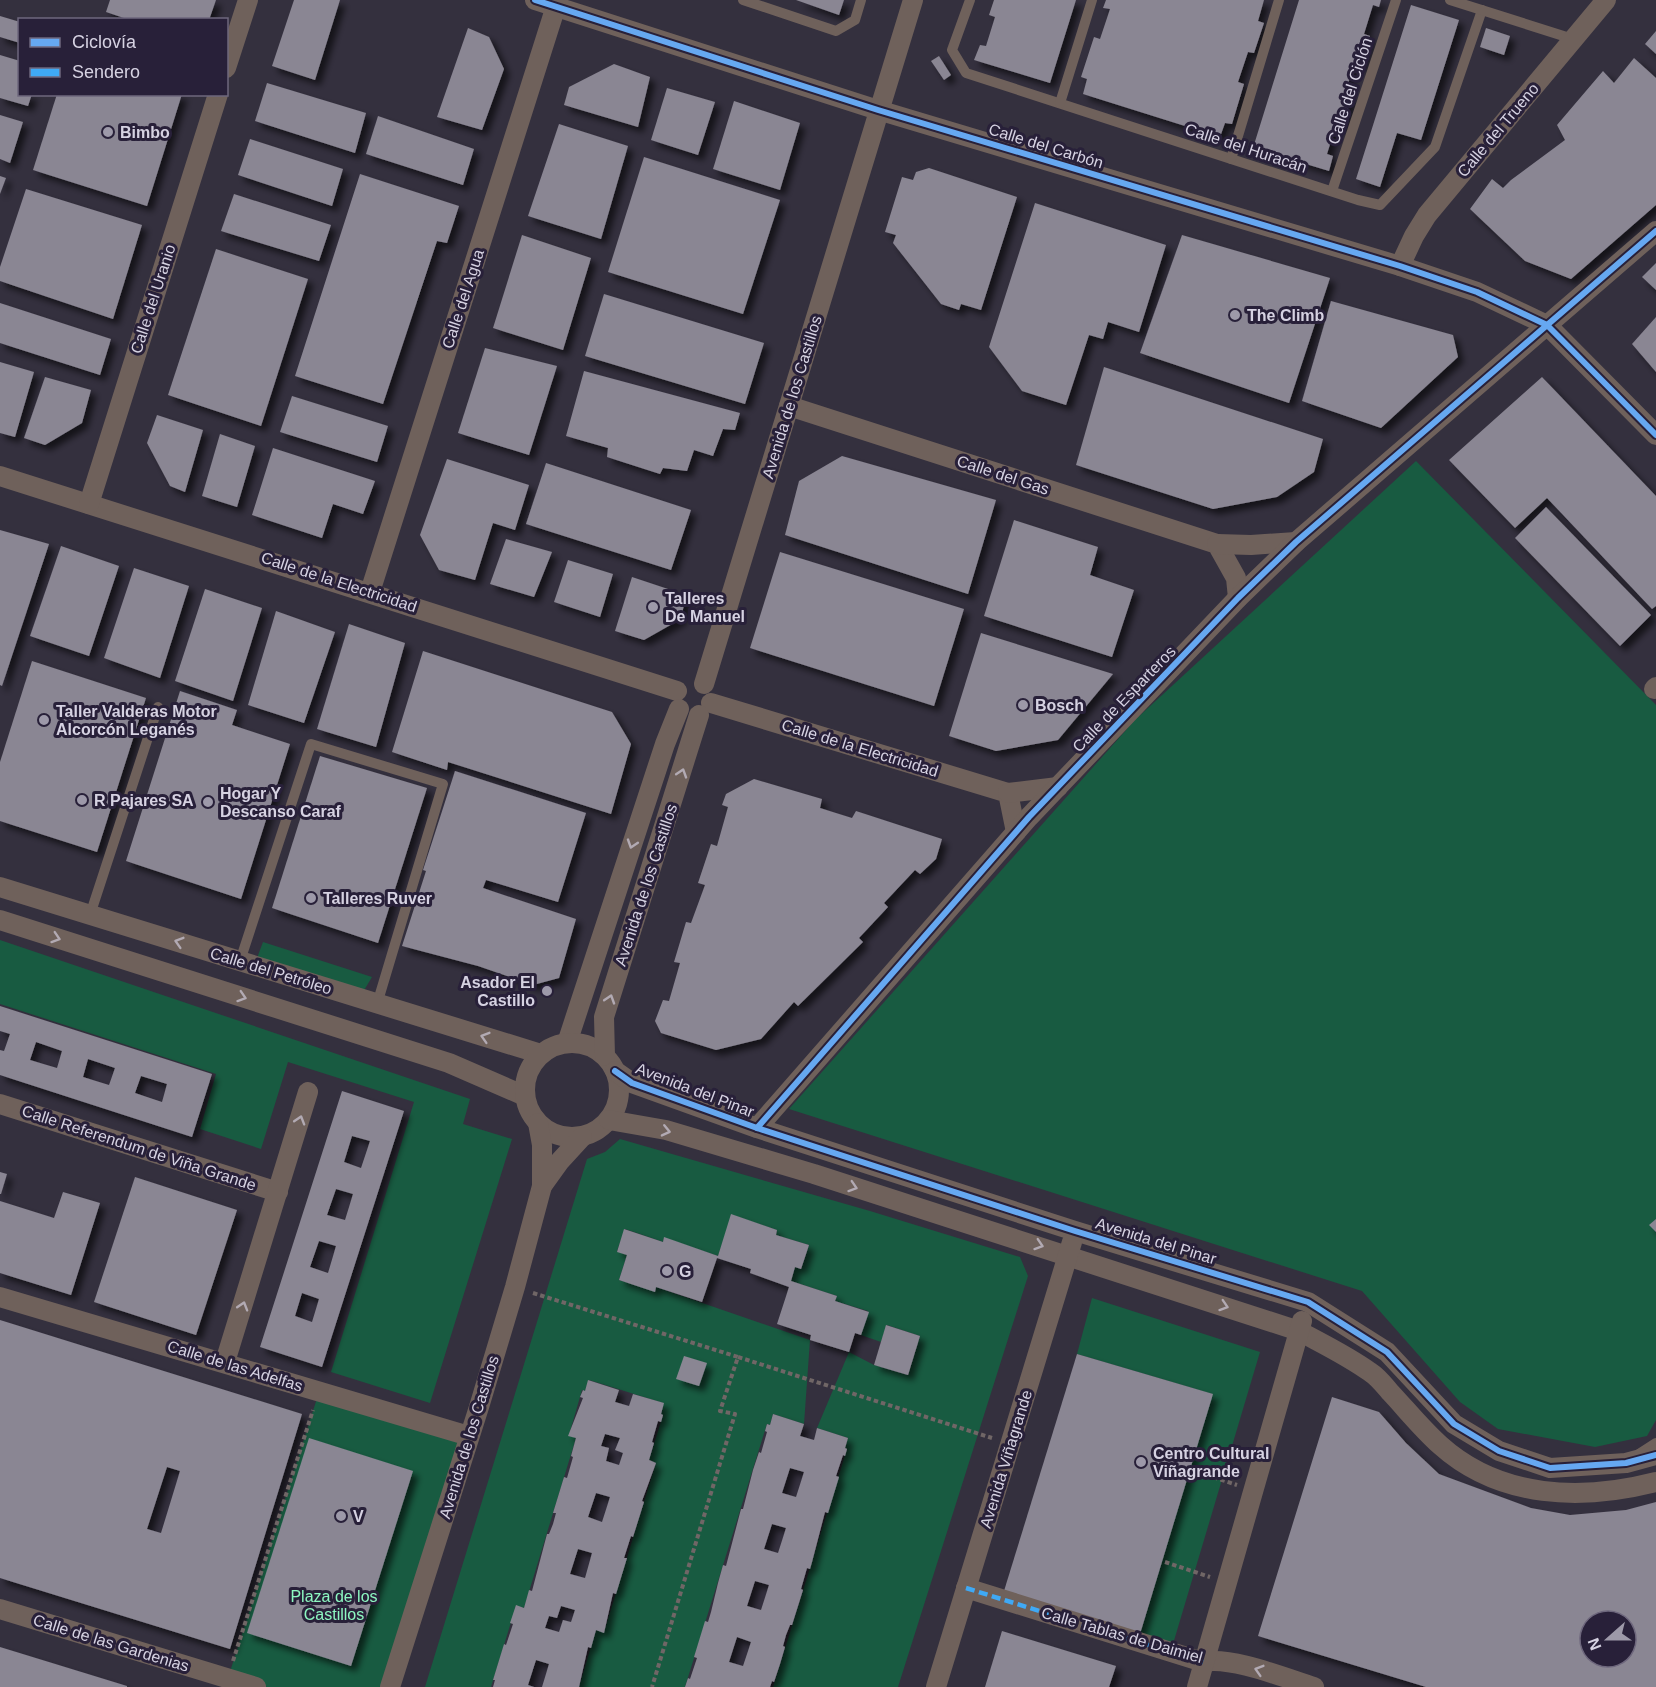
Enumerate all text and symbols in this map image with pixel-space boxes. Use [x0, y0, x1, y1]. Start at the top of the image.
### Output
legend [18, 18, 228, 96]
text: Ciclovía [72, 32, 137, 52]
street label: Calle del Ciclón [1325, 36, 1375, 146]
text: Sendero [72, 62, 140, 82]
street label: Calle del Trueno [1454, 80, 1542, 180]
street label: Calle del Carbón [987, 120, 1105, 172]
street label: Calle del Huracán [1183, 120, 1309, 176]
place label: Bimbo [120, 124, 170, 141]
marker: Bimbo [101, 125, 115, 139]
street label: Calle del Uranio [127, 242, 179, 356]
street label: Calle del Agua [439, 247, 487, 351]
place label: The Climb [1247, 307, 1325, 324]
marker: The Climb [1228, 308, 1242, 322]
street label: Avenida de los Castillos [759, 313, 825, 481]
street label: Calle del Gas [955, 452, 1051, 498]
street label: Calle de la Electricidad [259, 549, 419, 615]
place label: Talleres De Manuel [665, 590, 745, 625]
marker: Talleres De Manuel [646, 600, 660, 614]
street label: Calle de Esparteros [1069, 643, 1179, 755]
place label: Bosch [1035, 697, 1084, 714]
marker: Bosch [1016, 698, 1030, 712]
place label: Taller Valderas Motor Alcorcón Leganés [56, 703, 217, 738]
marker: Taller Valderas Motor Alcorcón Leganés [37, 713, 51, 727]
street label: Calle de la Electricidad [780, 716, 940, 780]
one-way arrow [675, 768, 687, 779]
place label: Hogar Y Descanso Caraf [220, 785, 342, 820]
place label: R Pajares SA [94, 792, 194, 809]
marker: R Pajares SA [75, 793, 89, 807]
marker: Hogar Y Descanso Caraf [201, 795, 215, 809]
street label: Avenida de los Castillos [612, 802, 680, 968]
one-way arrow [627, 838, 640, 849]
place label: Talleres Ruver [323, 890, 432, 907]
marker: Talleres Ruver [304, 891, 318, 905]
one-way arrow [50, 930, 61, 943]
one-way arrow [174, 937, 185, 950]
street label: Calle del Petróleo [208, 944, 334, 998]
place label: Asador El Castillo [460, 974, 535, 1009]
marker: Asador El Castillo [540, 984, 554, 998]
one-way arrow [236, 990, 247, 1002]
one-way arrow [603, 994, 615, 1005]
one-way arrow [480, 1032, 491, 1044]
street label: Avenida del Pinar [634, 1060, 757, 1121]
street label: Calle Referendum de Viña Grande [20, 1102, 258, 1194]
one-way arrow [293, 1115, 305, 1126]
one-way arrow [661, 1123, 671, 1136]
one-way arrow [847, 1179, 858, 1192]
street label: Avenida del Pinar [1094, 1215, 1219, 1268]
one-way arrow [1033, 1238, 1044, 1251]
place label: G [679, 1263, 691, 1280]
marker: G [660, 1264, 674, 1278]
one-way arrow [1218, 1299, 1229, 1311]
one-way arrow [236, 1301, 248, 1312]
street label: Calle de las Adelfas [165, 1337, 305, 1395]
street label: Avenida de los Castillos [436, 1353, 502, 1521]
street label: Avenida Viñagrande [977, 1388, 1035, 1530]
place label: Centro Cultural Viñagrande [1153, 1445, 1269, 1480]
marker: Centro Cultural Viñagrande [1134, 1455, 1148, 1469]
place label: V [353, 1508, 364, 1525]
marker: V [334, 1509, 348, 1523]
park label: Plaza de los Castillos [290, 1588, 378, 1623]
street label: Calle Tablas de Daimiel [1039, 1604, 1205, 1666]
north arrow [1578, 1609, 1638, 1669]
street label: Calle de las Gardenias [31, 1611, 191, 1675]
text: N [1584, 1636, 1604, 1653]
one-way arrow [1254, 1665, 1265, 1677]

